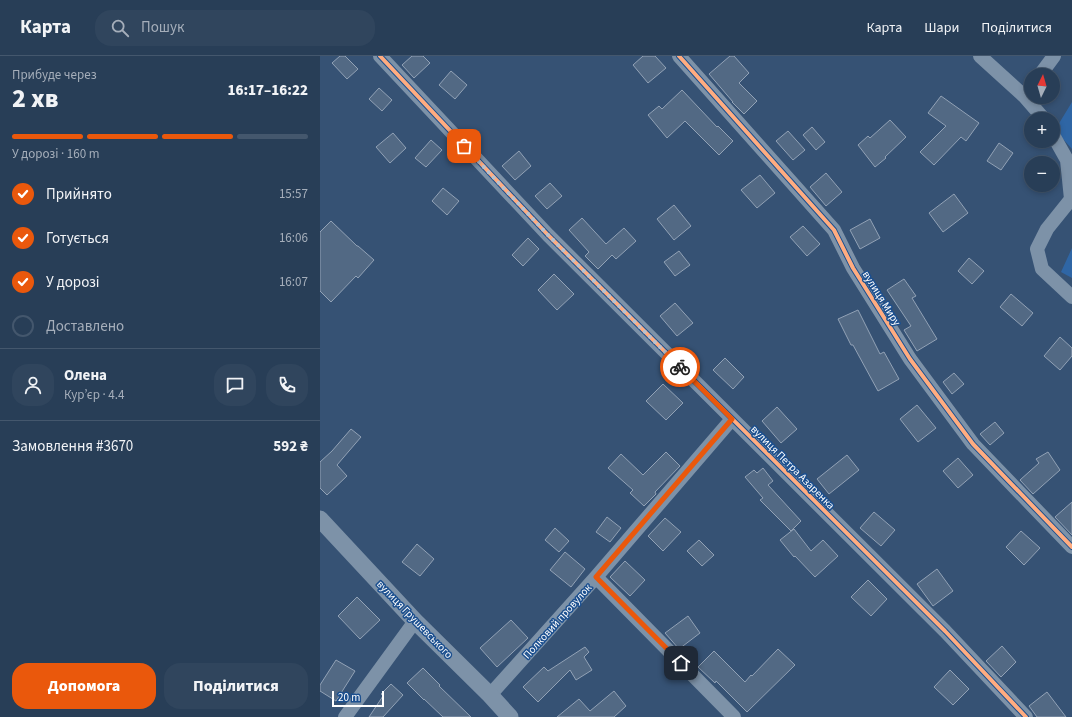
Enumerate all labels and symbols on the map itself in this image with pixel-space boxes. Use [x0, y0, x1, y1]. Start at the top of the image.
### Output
north arrow [1024, 68, 1060, 104]
pin [447, 129, 481, 163]
street label: вулиця Миру [859, 268, 904, 329]
courier [660, 347, 700, 387]
street label: вулиця Петра Азаренка [747, 422, 838, 513]
street label: вулиця Грушевського [373, 577, 456, 662]
street label: Полковий провулок [520, 580, 596, 662]
pin [664, 646, 698, 680]
scale bar [332, 689, 384, 708]

